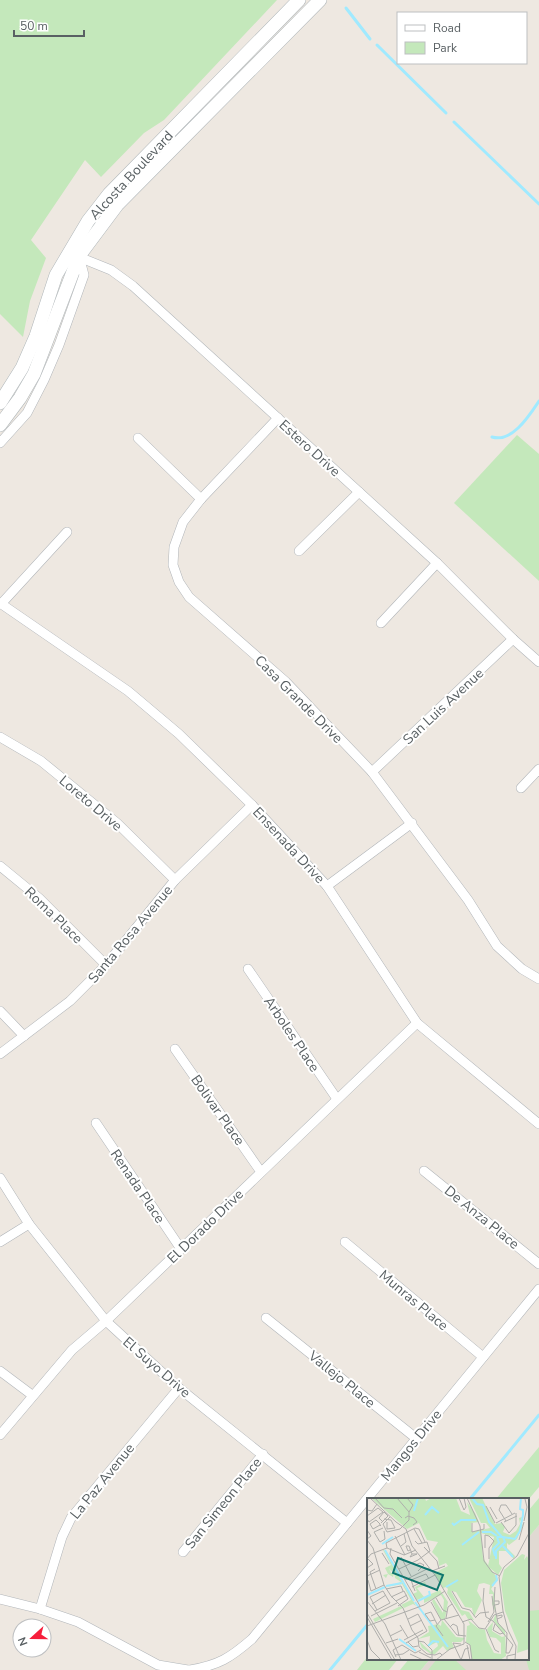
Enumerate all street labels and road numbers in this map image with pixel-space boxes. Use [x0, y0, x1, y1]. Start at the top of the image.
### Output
street label: Alcosta Boulevard [85, 127, 178, 224]
street label: Estero Drive [275, 416, 344, 481]
street label: Casa Grande Drive [250, 651, 347, 748]
street label: San Luis Avenue [399, 664, 488, 749]
street label: Loreto Drive [55, 771, 126, 835]
street label: Ensenada Drive [248, 803, 329, 888]
street label: Santa Rosa Avenue [84, 881, 177, 987]
street label: Roma Place [20, 883, 87, 948]
street label: Arboles Place [259, 993, 324, 1076]
street label: Bolivar Place [186, 1071, 249, 1149]
street label: Renada Place [106, 1146, 169, 1227]
street label: De Anza Place [440, 1181, 523, 1253]
street label: El Dorado Drive [163, 1185, 248, 1268]
street label: Munras Place [375, 1266, 452, 1335]
street label: El Suyo Drive [119, 1333, 195, 1402]
street label: Vallejo Place [304, 1346, 379, 1412]
street label: Mangos Drive [377, 1406, 446, 1485]
street label: La Paz Avenue [66, 1439, 139, 1523]
street label: San Simeon Place [181, 1454, 266, 1553]

